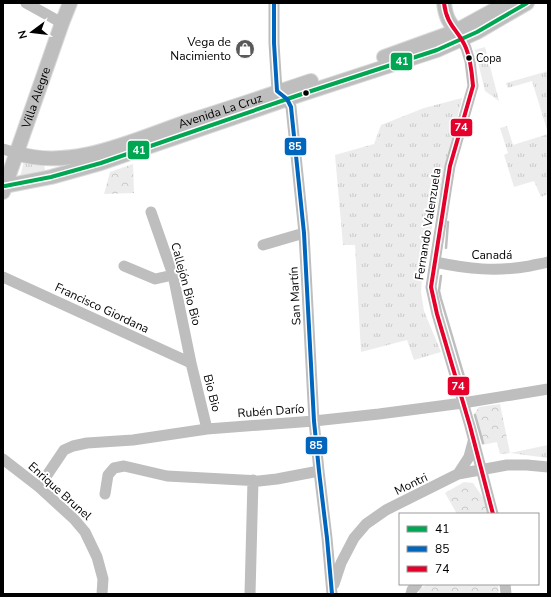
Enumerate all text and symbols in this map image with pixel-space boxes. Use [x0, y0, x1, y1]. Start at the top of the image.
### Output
north arrow [12, 12, 52, 52]
text: N [15, 29, 31, 40]
place label: Vega de Nacimiento [170, 34, 231, 64]
shop icon: Vega de Nacimiento [234, 38, 256, 60]
place label: Copa [476, 51, 502, 66]
line badge: 41 [390, 52, 413, 71]
marker: Copa [464, 53, 474, 63]
text: 41 [395, 54, 409, 69]
street label: Villa Alegre [18, 65, 54, 131]
unlabelled marker [301, 88, 311, 98]
street label: Avenida La Cruz [176, 90, 265, 132]
line badge: 74 [450, 118, 473, 137]
text: 74 [454, 120, 468, 135]
line badge: 85 [284, 137, 307, 156]
text: 85 [288, 139, 302, 154]
line badge: 41 [127, 140, 150, 160]
text: 41 [132, 143, 146, 158]
street label: Fernando Valenzuela [411, 167, 445, 281]
street label: Callejón Bio Bio [167, 241, 205, 328]
street label: Canadá [472, 247, 512, 263]
street label: San Martín [285, 266, 305, 326]
street label: Francisco Giordana [52, 279, 152, 337]
street label: Bio Bio [200, 373, 224, 414]
line badge: 74 [447, 376, 470, 396]
text: 74 [451, 379, 465, 394]
street label: Rubén Darío [237, 401, 305, 421]
line badge: 85 [305, 436, 328, 455]
text: 85 [309, 438, 323, 453]
street label: Enrique Brunel [25, 458, 95, 524]
street label: Montri [392, 469, 430, 499]
legend [399, 513, 539, 585]
text: 41 [435, 521, 449, 537]
text: 85 [435, 541, 449, 557]
text: 74 [435, 561, 449, 577]

